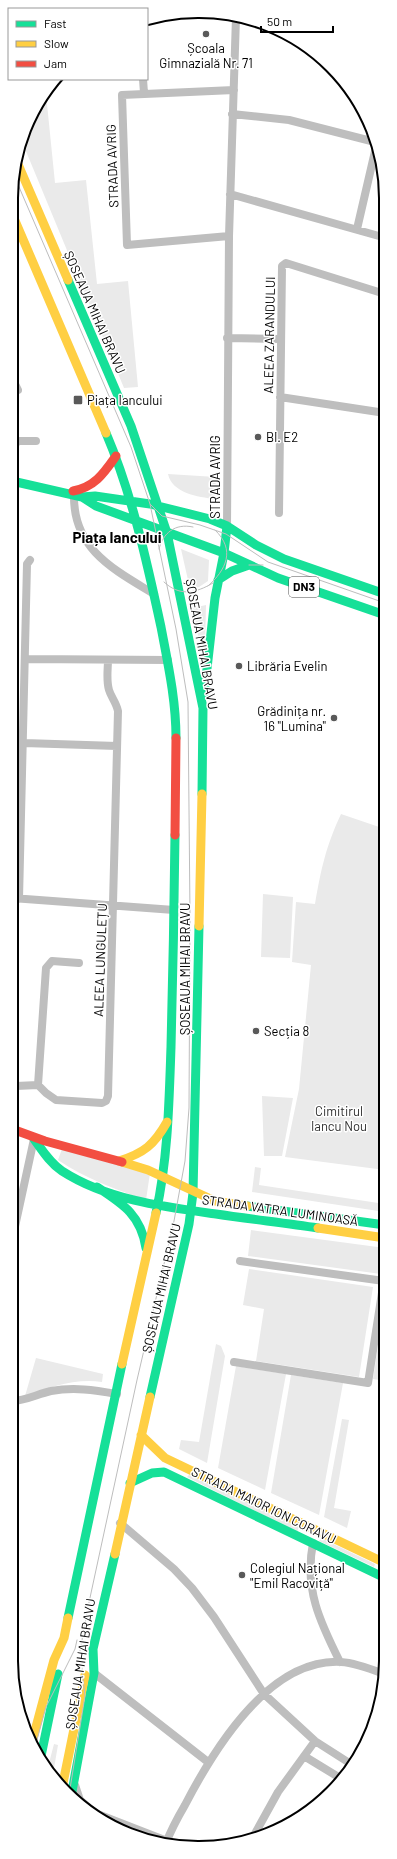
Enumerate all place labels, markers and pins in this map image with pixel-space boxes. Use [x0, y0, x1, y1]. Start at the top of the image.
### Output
marker: Școala Gimnazială Nr. 71 [201, 29, 211, 39]
place label: Școala Gimnazială Nr. 71 [159, 40, 253, 71]
place label: Piața Iancului [87, 392, 163, 408]
marker: Piața Iancului [72, 394, 84, 406]
place label: Bl. E2 [266, 429, 298, 445]
marker: Bl. E2 [253, 432, 263, 442]
place label: Librăria Evelin [247, 658, 327, 674]
marker: Librăria Evelin [234, 661, 244, 671]
place label: Grădinița nr. 16 "Lumina" [257, 703, 327, 734]
marker: Grădinița nr. 16 "Lumina" [329, 713, 339, 723]
place label: Secția 8 [264, 1023, 309, 1039]
marker: Secția 8 [251, 1026, 261, 1036]
place label: Colegiul Național "Emil Racoviță" [250, 1560, 345, 1591]
marker: Colegiul Național "Emil Racoviță" [237, 1570, 247, 1580]

